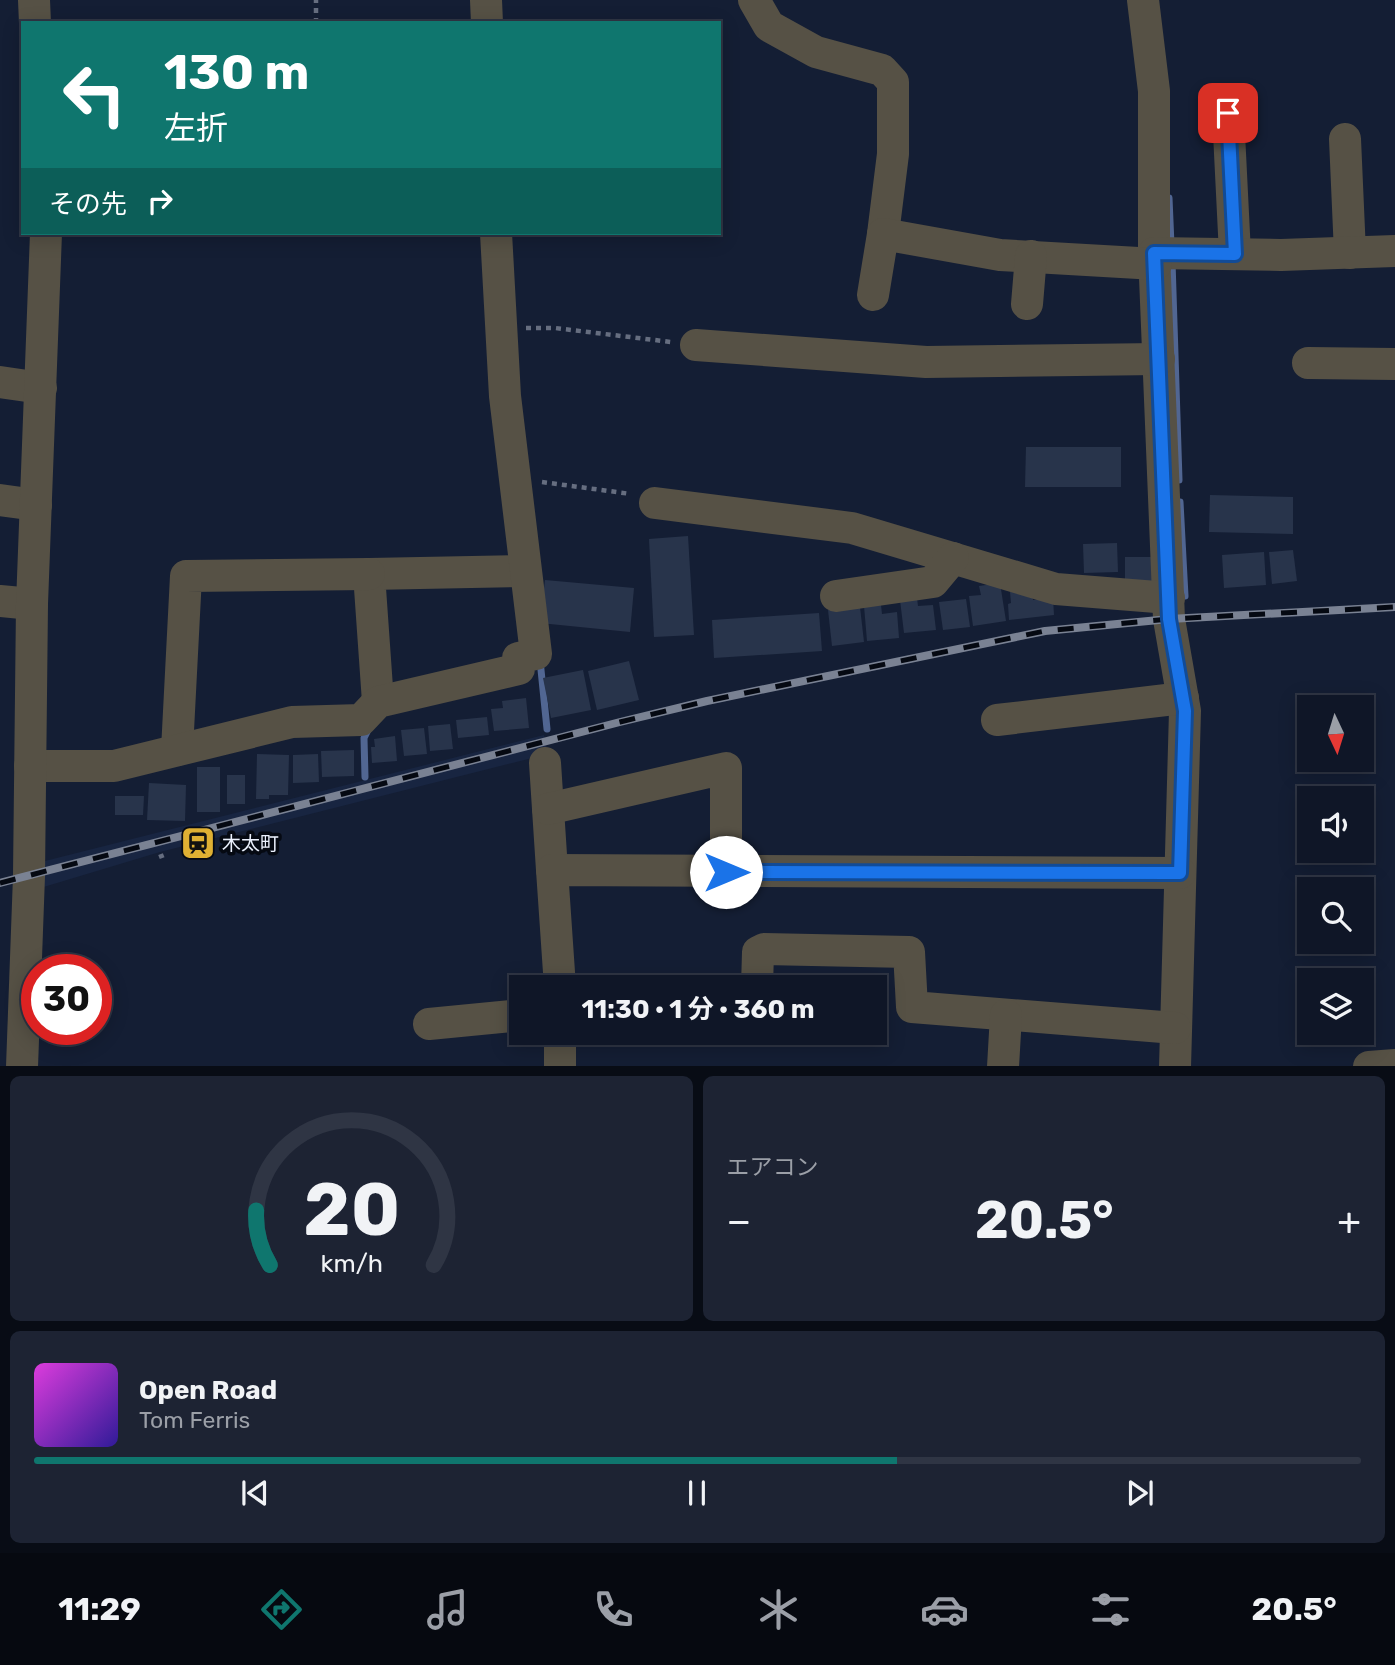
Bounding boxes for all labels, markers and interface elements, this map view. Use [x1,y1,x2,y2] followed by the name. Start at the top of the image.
[164,43,309,101] text: 130 m
[49,49,140,140] icon: left
[1198,83,1258,143] pin
[1209,94,1247,132] icon: arrive
[164,109,228,147] text: 左折
[141,182,179,220] icon: right
[49,189,127,220] text: その先
[1297,695,1374,772] north arrow
[1297,695,1374,1045] map controls
[1297,786,1374,863] button: sound
[179,824,217,862] station icon: 木太町
[222,832,279,855] place label: 木太町
[689,835,763,909] position arrow
[1297,877,1374,954] button: search
[21,954,112,1045] speed limit sign: 30
[1297,968,1374,1045] button: layers
[581,994,815,1025] text: 11:30 · 1 分 · 360 m
[727,1153,819,1181] text: エアコン
[303,1167,400,1253] text: 20
[975,1189,1114,1251] text: 20.5°
[727,1198,751,1244] text: −
[1337,1198,1361,1244] text: +
[320,1248,382,1277] text: km/h
[139,1375,277,1406] text: Open Road
[139,1406,250,1434] text: Tom Ferris
[236,1474,274,1512] icon: previous
[678,1474,716,1512] icon: pause
[1121,1474,1159,1512] icon: next
[257,1585,306,1634] icon: directions
[423,1585,472,1634] icon: music
[589,1585,638,1634] icon: phone
[754,1585,803,1634] icon: climate
[920,1585,969,1634] icon: car
[1086,1585,1135,1634] icon: filters
[58,1590,141,1628] text: 11:29
[1251,1590,1337,1628] text: 20.5°

